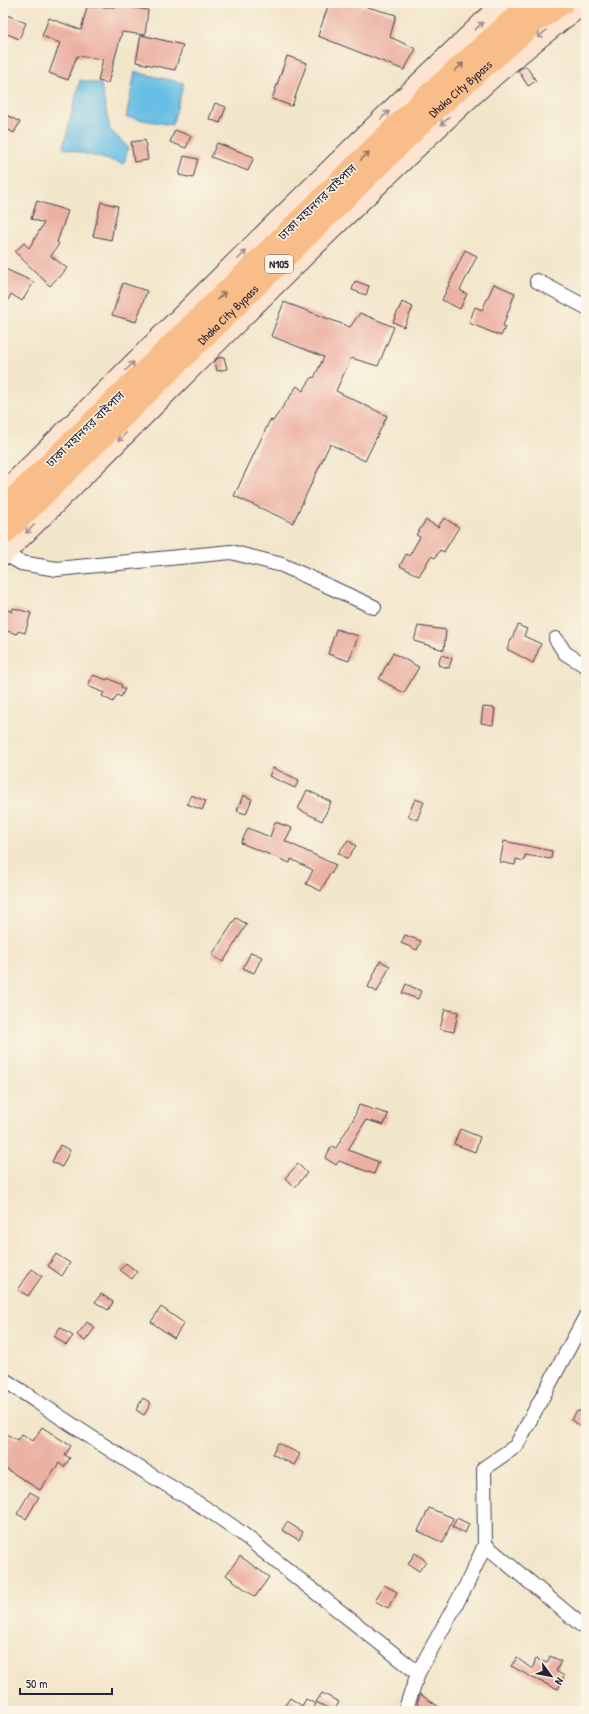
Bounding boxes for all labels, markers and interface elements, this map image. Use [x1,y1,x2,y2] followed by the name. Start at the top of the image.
[474,21,484,30] one-way arrow
[537,30,547,39] one-way arrow
[424,55,496,121] street label: Dhaka City Bypass
[454,62,464,72] one-way arrow
[380,110,390,120] one-way arrow
[440,116,450,125] one-way arrow
[360,151,370,161] one-way arrow
[273,160,360,245] street label: ঢাকা মহানগর বাইপাস
[237,250,247,260] one-way arrow
[265,255,293,273] road number: N105
[193,280,262,348] street label: Dhaka City Bypass
[216,291,226,301] one-way arrow
[125,361,135,371] one-way arrow
[41,387,128,472] street label: ঢাকা মহানগর বাইপাস
[117,432,127,442] one-way arrow
[25,524,35,534] one-way arrow
[531,1656,571,1696] north arrow
[20,1670,112,1696] scale bar
[26,1675,47,1692] text: 50 m
[552,1675,567,1688] text: N

